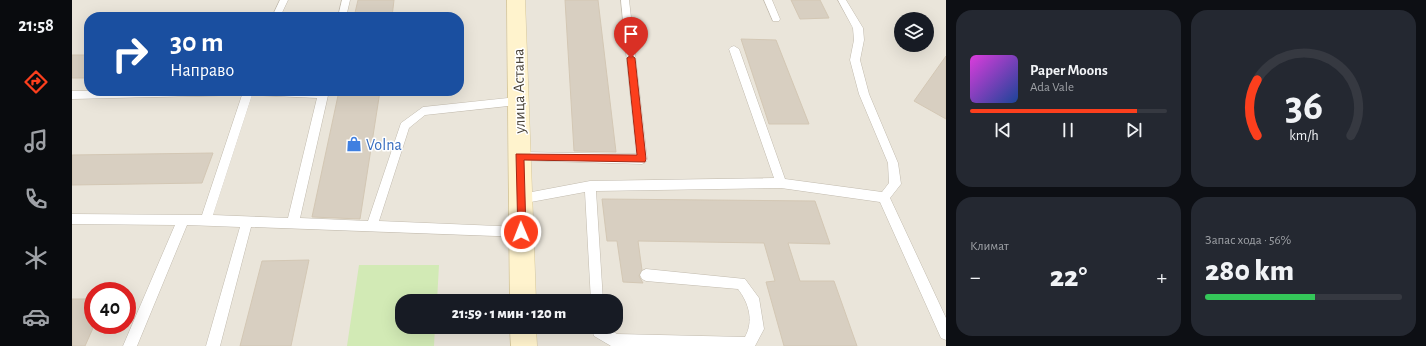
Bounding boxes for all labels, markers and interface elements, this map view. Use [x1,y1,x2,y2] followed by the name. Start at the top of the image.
[894,12,934,52] map controls
[894,12,934,52] button: layers
[18,17,54,35] text: 21:58
[614,17,648,58] pin
[620,23,642,45] icon: arrive
[104,28,156,80] icon: right
[170,29,223,57] text: 30 m
[510,48,529,135] street label: улица Астана
[170,62,234,80] text: Направо
[1030,63,1108,78] text: Paper Moons
[22,68,50,96] icon: directions
[1030,81,1074,94] text: Ada Vale
[1284,86,1323,127] text: 36
[992,119,1014,141] icon: previous
[1057,119,1079,141] icon: pause
[1123,119,1145,141] icon: next
[22,127,50,155] icon: music
[1289,129,1318,143] text: km/h
[345,135,363,153] shop icon: Volna
[366,137,402,153] place label: Volna
[22,185,50,213] icon: phone
[500,211,542,253] position arrow
[1205,234,1291,247] text: Запас хода · 56%
[970,240,1009,253] text: Климат
[22,244,50,272] icon: climate
[1205,256,1294,286] text: 280 km
[1050,262,1087,292] text: 22°
[970,266,981,288] text: −
[1156,266,1167,288] text: +
[84,282,136,334] speed limit sign: 40
[22,303,50,331] icon: car
[452,306,566,321] text: 21:59 · 1 мин · 120 m

